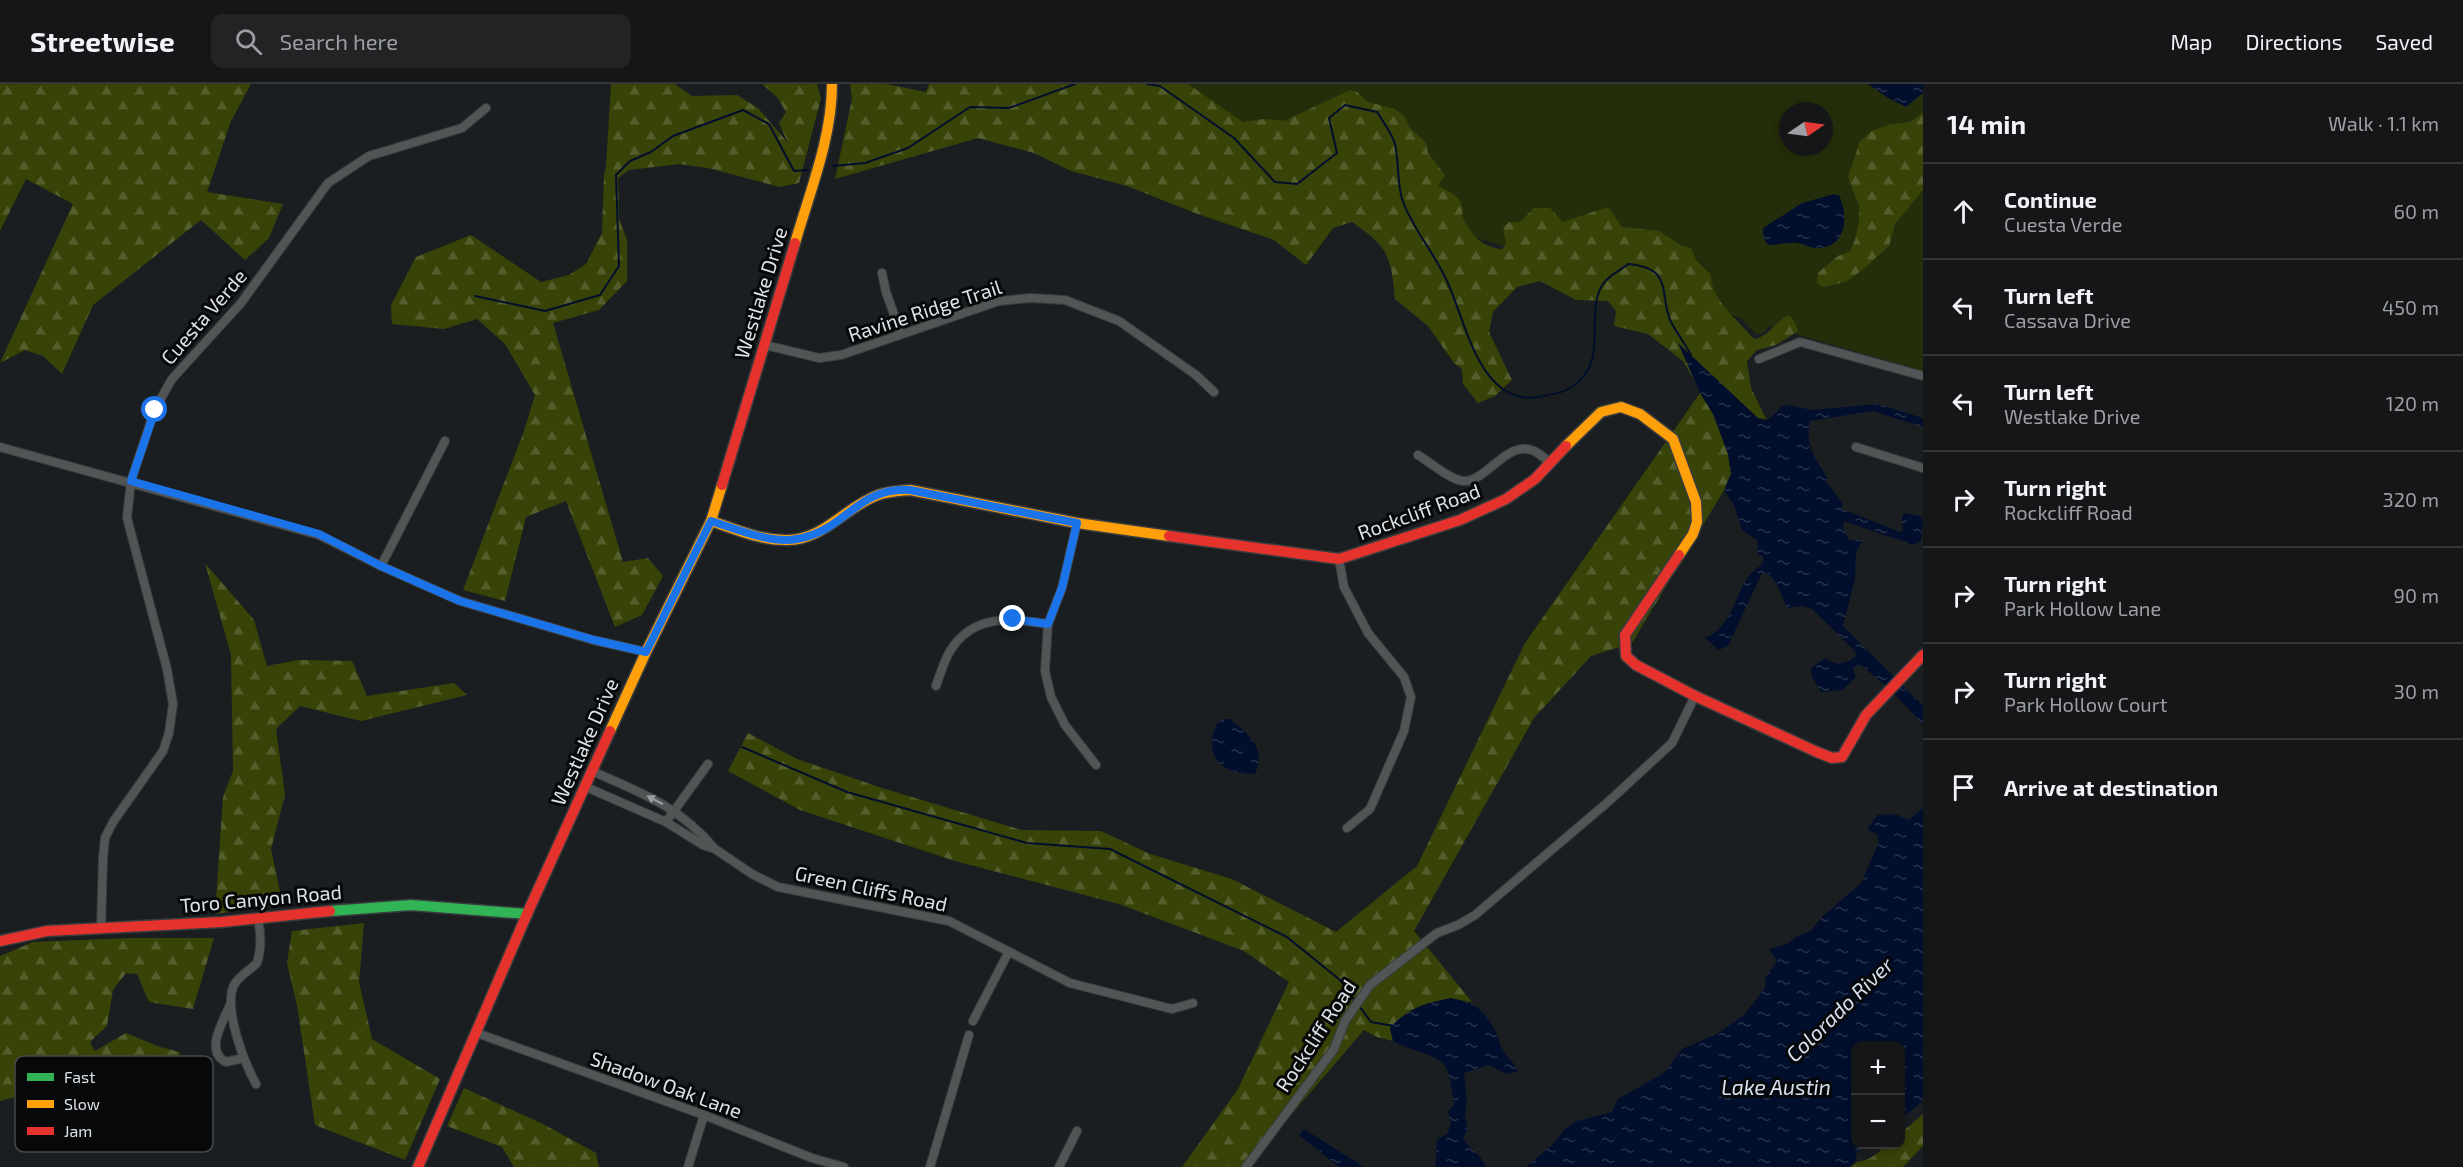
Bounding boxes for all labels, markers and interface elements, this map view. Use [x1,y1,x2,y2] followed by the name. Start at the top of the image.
[211,14,631,68] search box
[30,24,175,58] text: Streetwise
[232,25,265,58] icon: search
[280,28,398,54] text: Search here
[2170,29,2213,54] text: Map
[2246,29,2342,54] text: Directions
[2375,29,2433,54] text: Saved
[1779,102,1833,156] north arrow
[1947,108,2026,139] text: 14 min
[2328,111,2439,135] text: Walk · 1.1 km
[2004,186,2097,212] text: Continue
[1947,195,1980,228] icon: ahead
[2394,199,2439,223] text: 60 m
[2004,212,2122,236] text: Cuesta Verde
[729,224,791,362] street label: Westlake Drive
[155,264,251,369] street label: Cuesta Verde
[845,274,1005,346] street label: Ravine Ridge Trail
[2004,282,2093,308] text: Turn left
[1947,291,1980,324] icon: left
[2382,295,2439,319] text: 450 m
[2004,308,2131,332] text: Cassava Drive
[2004,378,2093,404] text: Turn left
[1947,387,1980,420] icon: left
[2386,391,2439,415] text: 120 m
[141,396,167,422] route start
[2004,404,2141,428] text: Westlake Drive
[2004,474,2106,500] text: Turn right
[1354,478,1483,544] street label: Rockcliff Road
[1947,483,1980,516] icon: right
[2383,487,2439,511] text: 320 m
[2004,500,2133,524] text: Rockcliff Road
[2004,570,2106,596] text: Turn right
[1947,579,1980,612] icon: right
[2394,583,2439,607] text: 90 m
[2004,596,2161,620] text: Park Hollow Lane
[999,605,1025,631] route end
[2004,666,2106,692] text: Turn right
[545,674,623,809] street label: Westlake Drive
[1947,675,1980,708] icon: right
[2394,679,2439,703] text: 30 m
[2004,692,2167,716] text: Park Hollow Court
[1947,771,1980,804] icon: arrive
[2004,774,2218,800] text: Arrive at destination
[646,795,663,805] one-way arrow
[793,860,950,916] street label: Green Cliffs Road
[179,879,343,917] street label: Toro Canyon Road
[1780,951,1898,1066] water label: Colorado River
[1270,975,1360,1096] street label: Rockcliff Road
[1851,1041,1905,1149] map controls
[1851,1041,1905,1095] button: +
[587,1046,745,1123] street label: Shadow Oak Lane
[15,1056,213,1152] legend
[64,1067,95,1086] text: Fast
[1721,1074,1831,1099] water label: Lake Austin
[64,1094,100,1113] text: Slow
[1851,1095,1905,1149] button: −
[64,1121,92,1140] text: Jam

